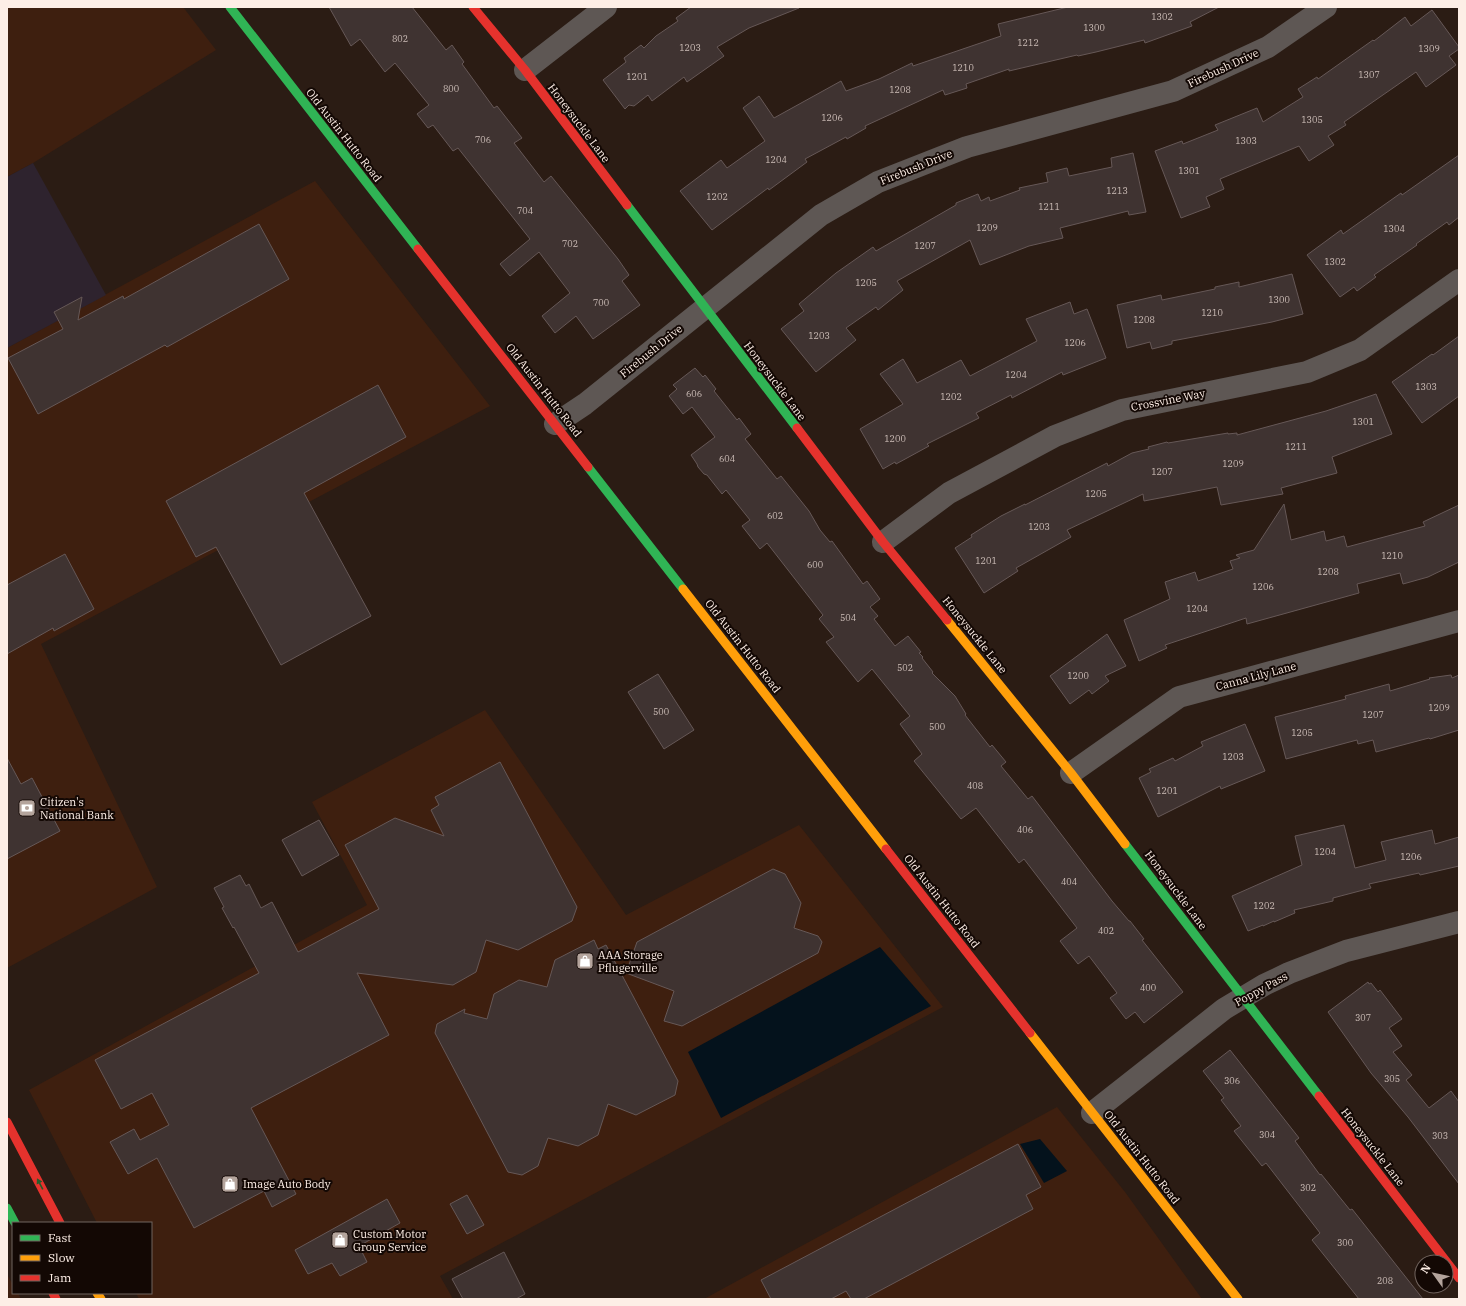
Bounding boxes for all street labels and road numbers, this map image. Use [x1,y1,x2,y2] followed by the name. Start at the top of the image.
[1185,45,1261,91] street label: Firebush Drive
[545,81,613,165] street label: Honeysuckle Lane
[303,85,385,185] street label: Old Austin Hutto Road
[878,146,954,188] street label: Firebush Drive
[617,321,685,381] street label: Firebush Drive
[741,339,809,423] street label: Honeysuckle Lane
[503,340,585,440] street label: Old Austin Hutto Road
[1130,386,1206,414] street label: Crossvine Way
[940,594,1010,676] street label: Honeysuckle Lane
[702,596,784,696] street label: Old Austin Hutto Road
[1214,658,1298,693] street label: Canna Lily Lane
[1142,848,1210,932] street label: Honeysuckle Lane
[901,851,983,951] street label: Old Austin Hutto Road
[1232,969,1290,1009] street label: Poppy Pass
[1338,1105,1408,1189] street label: Honeysuckle Lane
[1101,1107,1183,1207] street label: Old Austin Hutto Road

